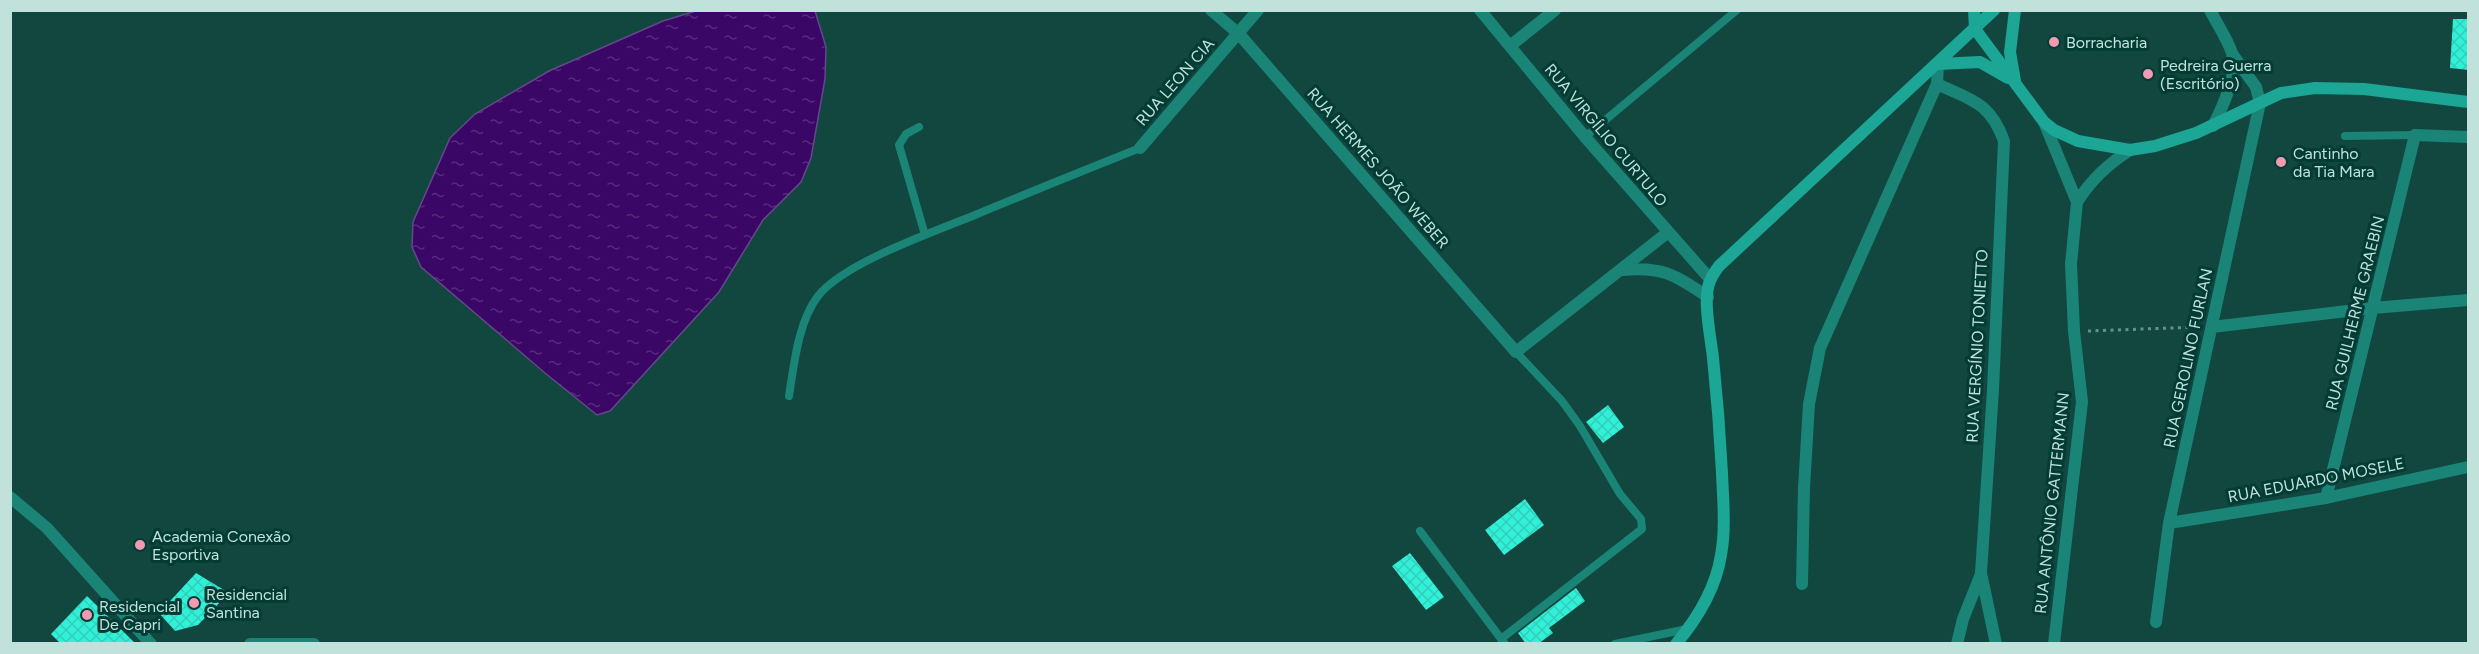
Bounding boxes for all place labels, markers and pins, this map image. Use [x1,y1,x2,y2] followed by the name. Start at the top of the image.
[2066,33,2147,52] place label: Borracharia
[2047,35,2061,49] marker: Borracharia
[2160,56,2271,93] place label: Pedreira Guerra (Escritório)
[2141,67,2155,81] marker: Pedreira Guerra (Escritório)
[2293,144,2374,181] place label: Cantinho da Tia Mara
[2274,155,2288,169] marker: Cantinho da Tia Mara
[152,527,290,564] place label: Academia Conexão Esportiva
[133,538,147,552] marker: Academia Conexão Esportiva
[206,585,287,622] place label: Residencial Santina
[187,596,201,610] marker: Residencial Santina
[99,597,180,634] place label: Residencial De Capri
[80,608,94,622] marker: Residencial De Capri

